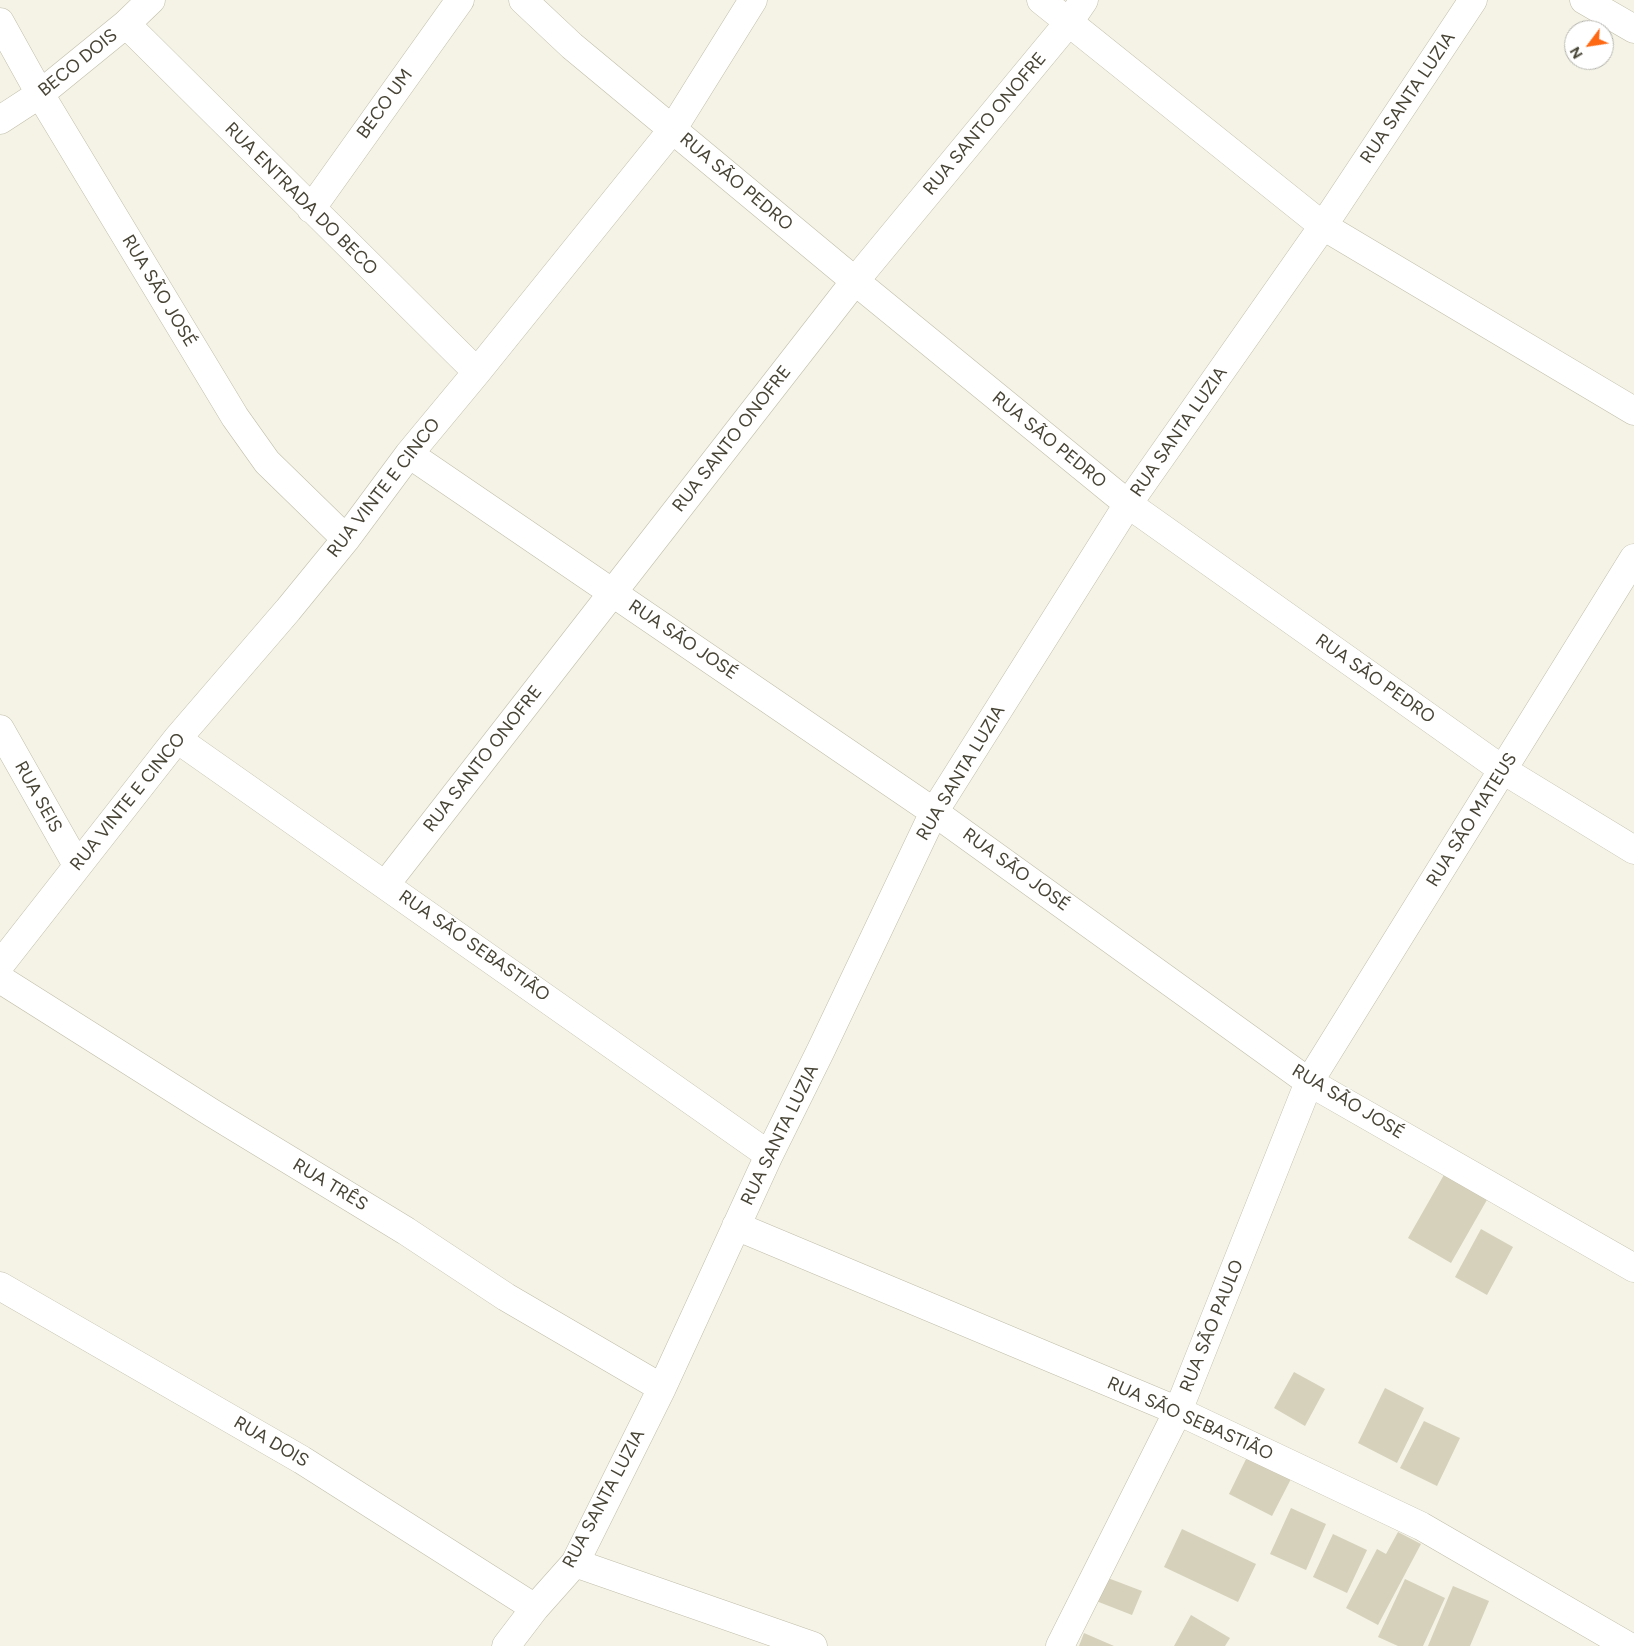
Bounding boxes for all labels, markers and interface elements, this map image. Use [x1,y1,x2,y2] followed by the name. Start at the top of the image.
[1564,20,1614,70] north arrow
[34,25,122,101] street label: BECO DOIS
[1356,28,1460,168] street label: RUA SANTA LUZIA
[1567,43,1587,61] text: N
[919,48,1051,200] street label: RUA SANTO ONOFRE
[352,65,418,143] street label: BECO UM
[220,118,382,280] street label: RUA ENTRADA DO BECO
[675,128,797,236] street label: RUA SÃO PEDRO
[117,231,201,351] street label: RUA SÃO JOSÉ
[668,362,796,516] street label: RUA SANTO ONOFRE
[1126,363,1232,501] street label: RUA SANTA LUZIA
[987,387,1111,493] street label: RUA SÃO PEDRO
[323,414,445,562] street label: RUA VINTE E CINCO
[624,595,742,685] street label: RUA SÃO JOSÉ
[1311,630,1439,728] street label: RUA SÃO PEDRO
[419,682,547,836] street label: RUA SANTO ONOFRE
[912,702,1010,844] street label: RUA SANTA LUZIA
[66,729,190,875] street label: RUA VINTE E CINCO
[1422,749,1522,891] street label: RUA SÃO MATEUS
[10,758,66,836] street label: RUA SEIS
[958,824,1074,916] street label: RUA SÃO JOSÉ
[394,886,554,1006] street label: RUA SÃO SEBASTIÃO
[1288,1060,1408,1144] street label: RUA SÃO JOSÉ
[737,1061,823,1209] street label: RUA SANTA LUZIA
[289,1154,371,1216] street label: RUA TRÊS
[1176,1257,1248,1395] street label: RUA SÃO PAULO
[1104,1373,1276,1465] street label: RUA SÃO SEBASTIÃO
[230,1412,312,1472] street label: RUA DOIS
[558,1426,650,1572] street label: RUA SANTA LUZIA

